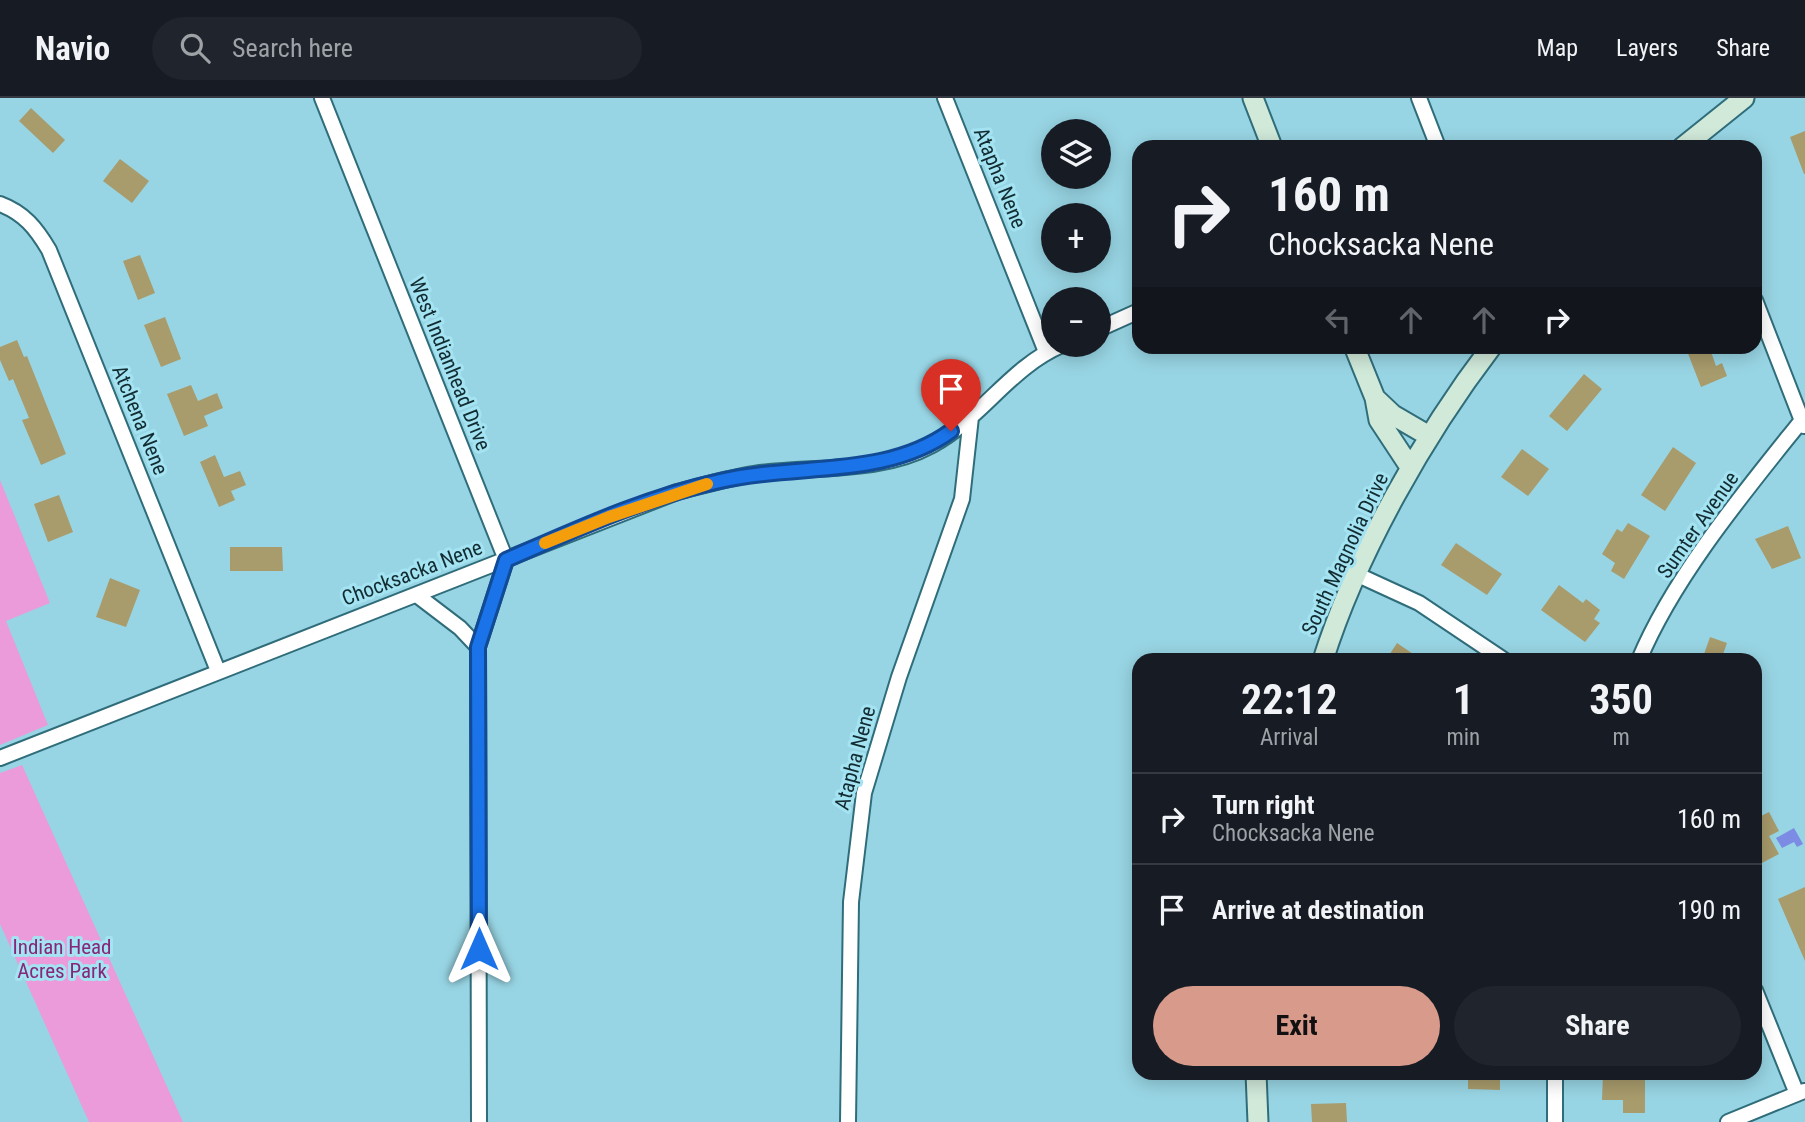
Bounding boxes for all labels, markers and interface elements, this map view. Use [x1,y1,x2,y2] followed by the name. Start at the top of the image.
[152,17,642,80] search box
[35,29,110,68] text: Navio
[176,29,214,67] icon: search
[232,33,353,63] text: Search here
[1537,34,1578,62] text: Map
[1616,34,1678,62] text: Layers
[1716,34,1770,62] text: Share
[1041,119,1111,357] map controls
[1041,119,1111,189] button: layers
[969,124,1031,232] street label: Atapha Nene
[1268,166,1390,223] text: 160 m
[1153,168,1244,259] icon: right
[1041,203,1111,273] button: +
[1268,225,1494,263] text: Chocksacka Nene
[404,274,496,454] street label: West Indianhead Drive
[1041,287,1111,357] button: −
[1319,301,1357,339] icon: left
[1392,301,1430,339] icon: ahead
[1465,301,1503,339] icon: ahead
[1538,301,1576,339] icon: right
[921,359,981,431] pin
[107,362,173,478] street label: Atchena Nene
[932,370,970,408] icon: arrive
[1652,467,1744,583] street label: Sumter Avenue
[1297,469,1393,639] street label: South Magnolia Drive
[338,535,486,611] street label: Chocksacka Nene
[1241,675,1337,724] text: 22:12
[1453,675,1474,724] text: 1
[1589,675,1653,724] text: 350
[830,703,880,813] street label: Atapha Nene
[1260,724,1318,751] text: Arrival
[1446,724,1480,751] text: min
[1612,724,1630,751] text: m
[1212,790,1314,820] text: Turn right
[1153,800,1191,838] icon: right
[1677,804,1741,834] text: 160 m
[1212,820,1374,847] text: Chocksacka Nene
[1153,891,1191,929] icon: arrive
[1212,895,1424,925] text: Arrive at destination
[1677,895,1741,925] text: 190 m
[442,912,516,986] position arrow
[12,935,112,983] park label: Indian Head Acres Park
[1153,986,1440,1066] button: Exit
[1454,986,1741,1066] button: Share

